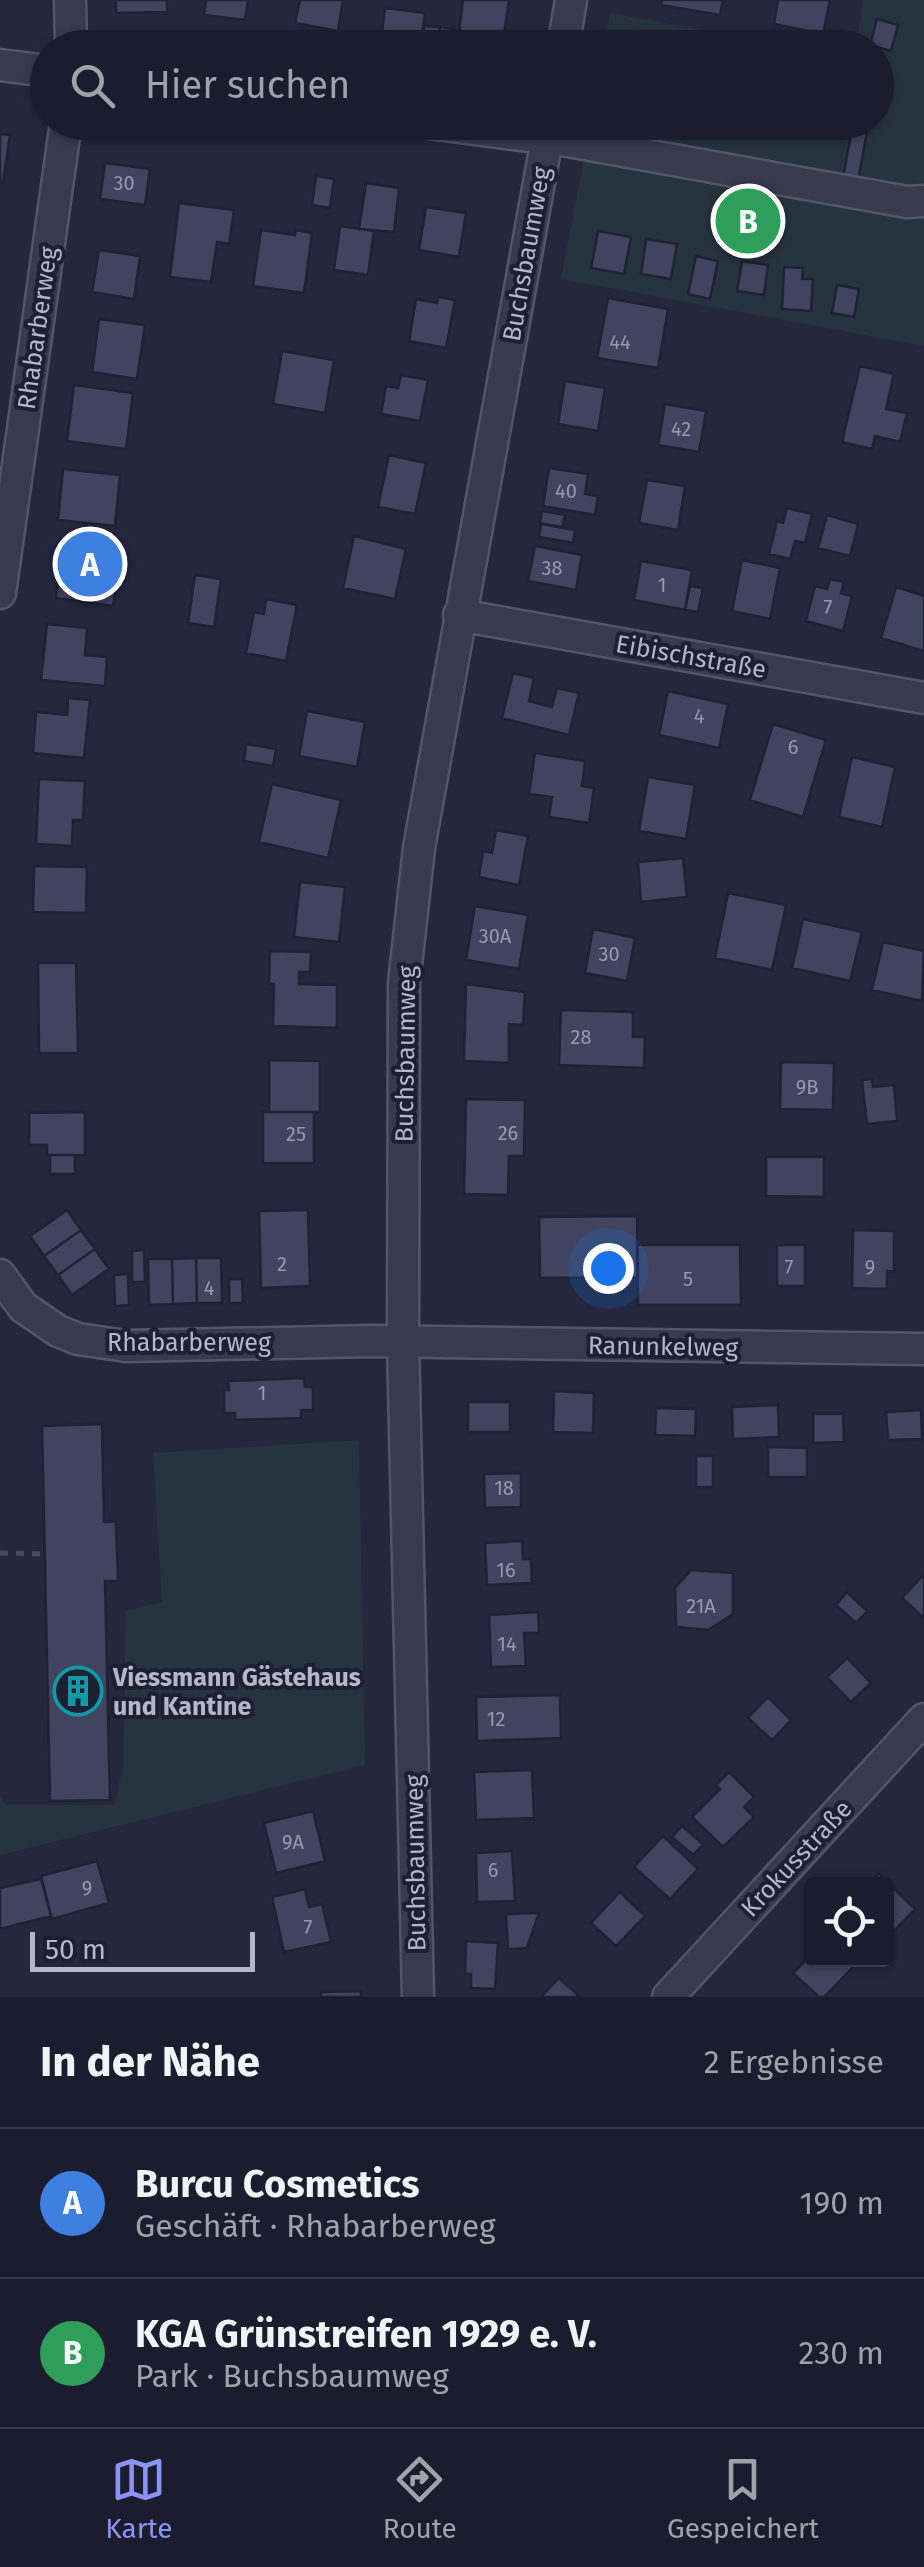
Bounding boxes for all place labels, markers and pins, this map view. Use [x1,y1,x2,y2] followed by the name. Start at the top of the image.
[716,184,780,258] pin: B
[58,526,122,602] pin: A
[112,1663,361,1722] place label: Viessmann Gästehaus und Kantine
[52,1665,104,1717] building icon: Viessmann Gästehaus und Kantine

